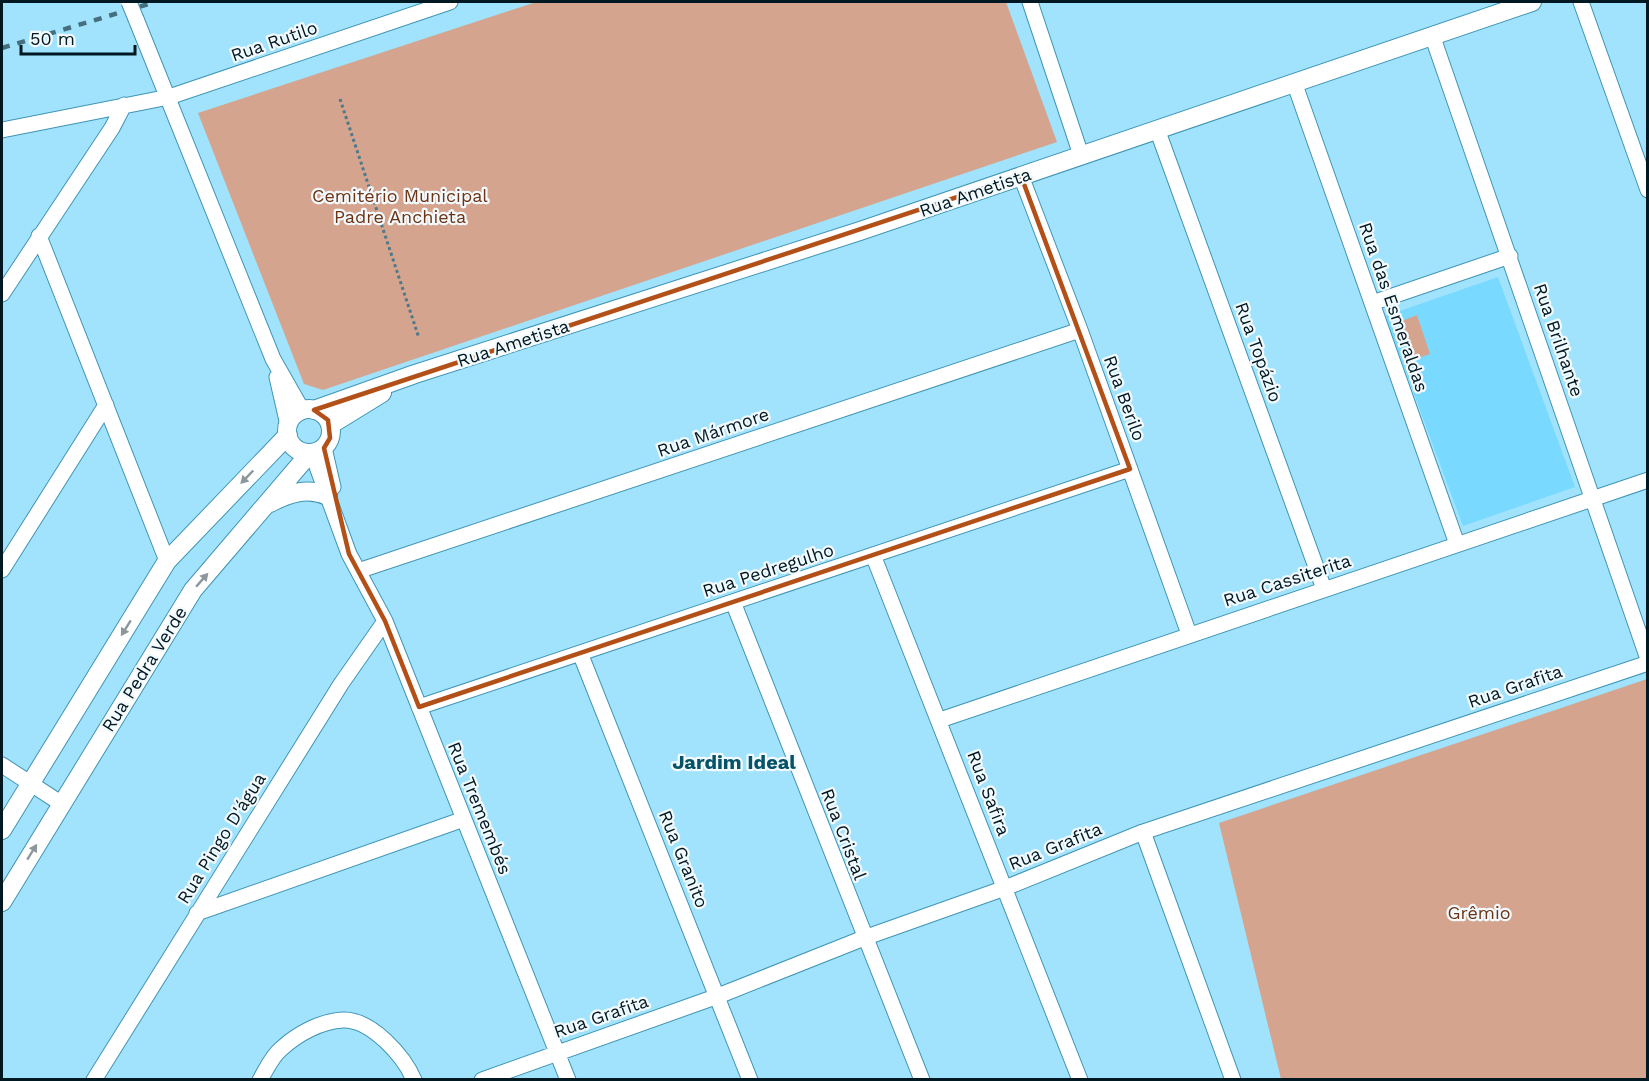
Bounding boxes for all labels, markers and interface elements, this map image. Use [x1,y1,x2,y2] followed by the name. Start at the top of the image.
[228,16,320,66] street label: Rua Rutilo
[21,18,135,56] scale bar
[30,28,75,49] text: 50 m
[916,163,1034,221] street label: Rua Ametista
[312,185,488,227] park label: Cemitério Municipal Padre Anchieta
[1355,219,1433,395] street label: Rua das Esmeraldas
[1530,281,1588,399] street label: Rua Brilhante
[1231,299,1287,405] street label: Rua Topázio
[454,315,572,371] street label: Rua Ametista
[1100,352,1150,444] street label: Rua Berilo
[654,403,772,461] street label: Rua Mármore
[240,469,254,484] one-way arrow
[700,539,836,601] street label: Rua Pedregulho
[1221,549,1353,611] street label: Rua Cassiterita
[195,573,208,588] one-way arrow
[97,603,191,735] street label: Rua Pedra Verde
[120,620,131,636] one-way arrow
[1465,660,1565,712] street label: Rua Grafita
[444,739,516,877] street label: Rua Tremembés
[963,748,1015,838] street label: Rua Safira
[672,750,796,774] district label: Jardim Ideal
[172,769,270,907] street label: Rua Pingo D'água
[817,785,871,883] street label: Rua Cristal
[655,807,713,911] street label: Rua Granito
[1005,818,1105,874] street label: Rua Grafita
[27,844,38,860] one-way arrow
[1447,902,1511,923] park label: Grêmio
[551,990,651,1042] street label: Rua Grafita

